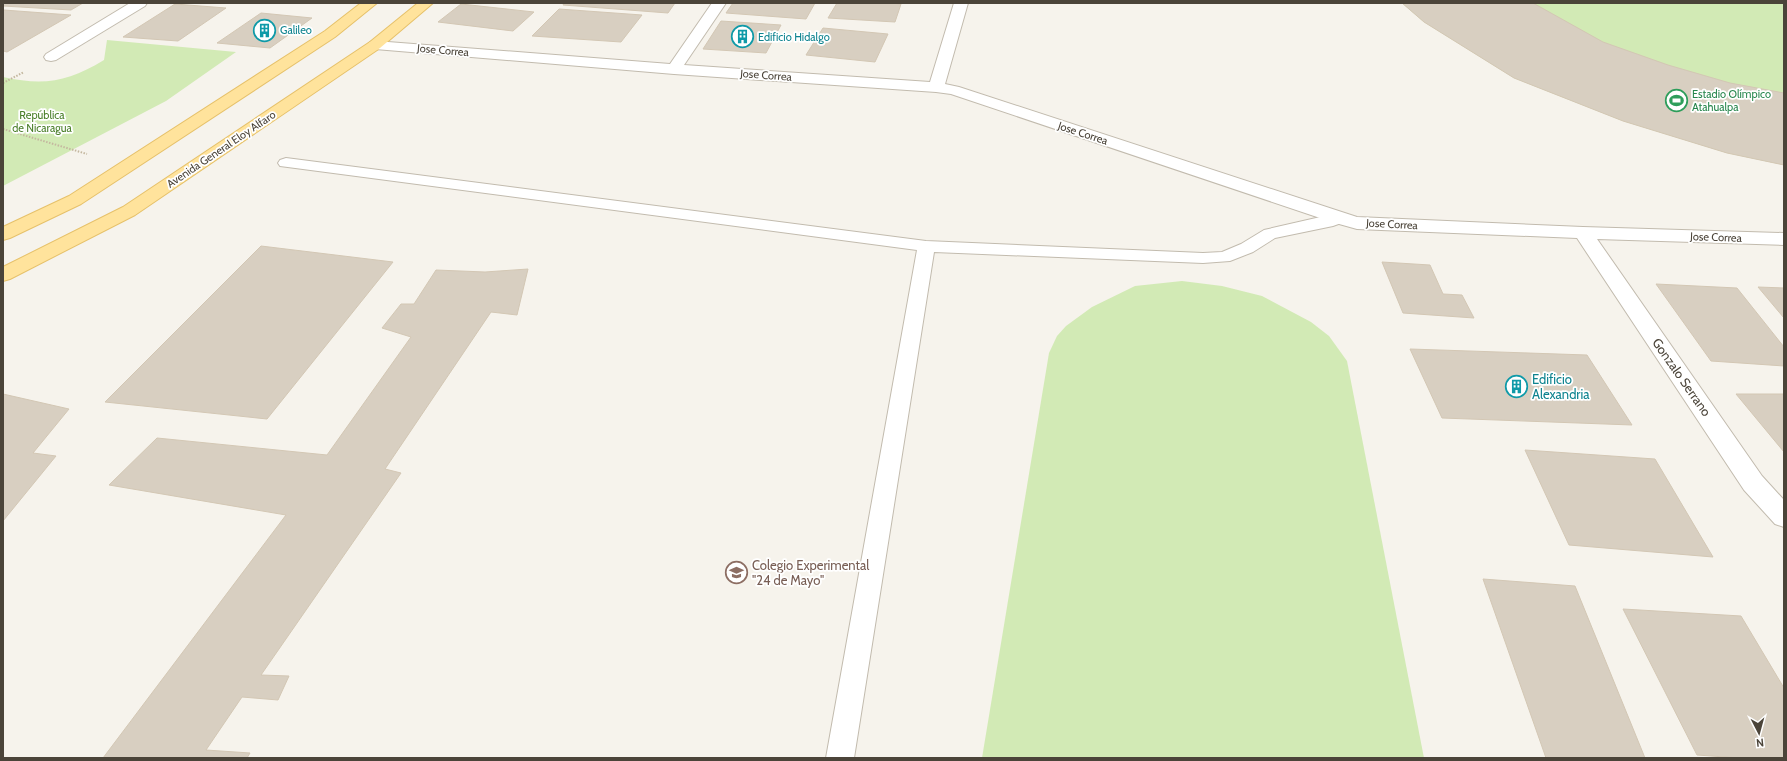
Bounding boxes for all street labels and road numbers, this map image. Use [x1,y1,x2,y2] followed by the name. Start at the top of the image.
[416,41,470,59] street label: Jose Correa
[739,66,793,84] street label: Jose Correa
[164,107,278,191] street label: Avenida General Eloy Alfaro
[1055,118,1110,148] street label: Jose Correa
[1365,216,1419,232] street label: Jose Correa
[1689,229,1743,245] street label: Jose Correa
[1649,335,1715,419] street label: Gonzalo Serrano

